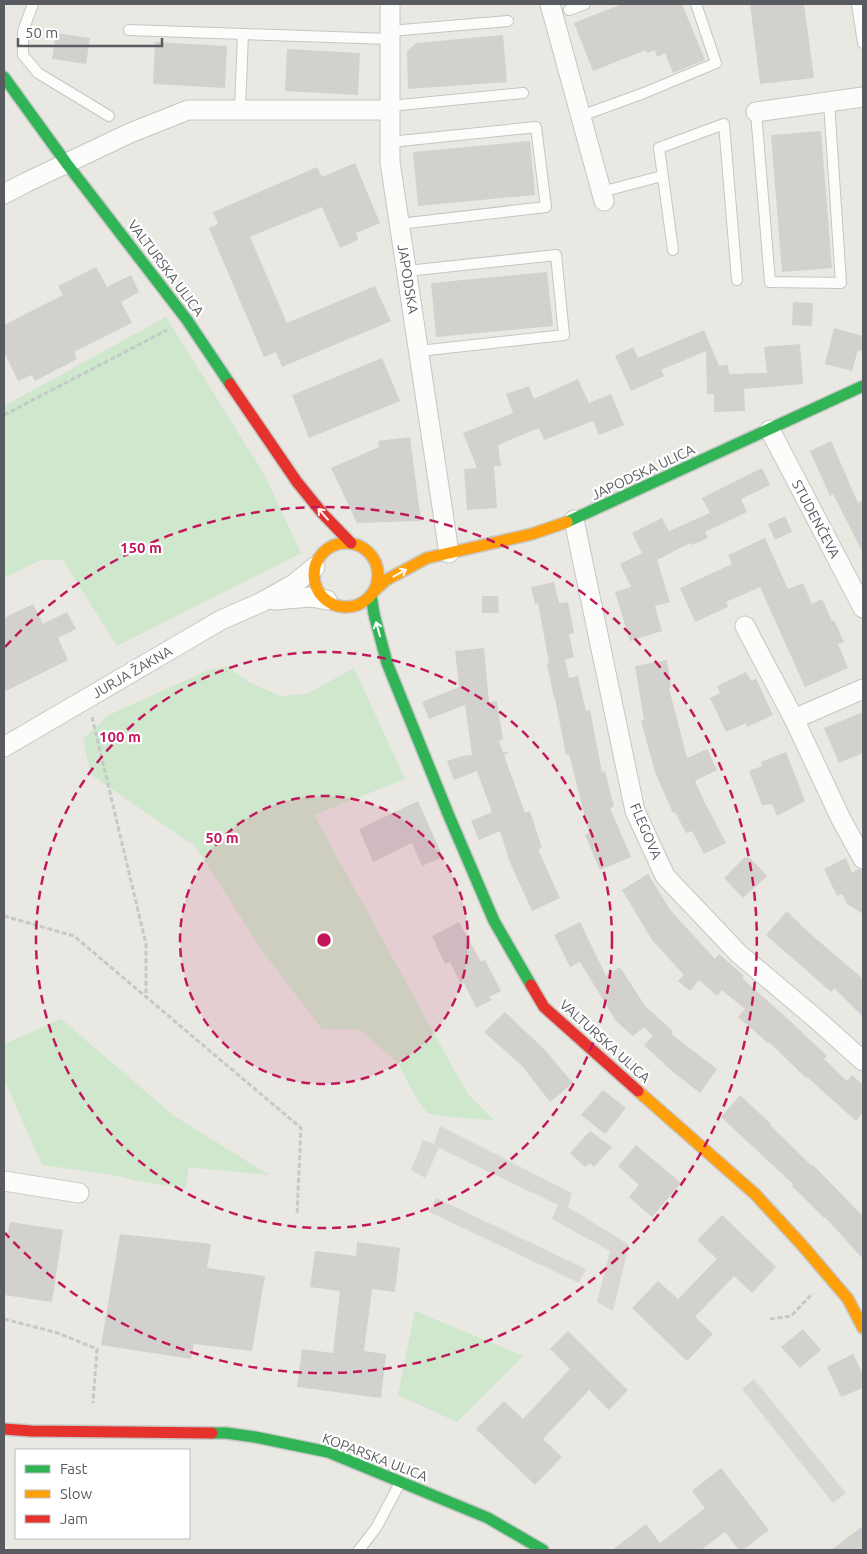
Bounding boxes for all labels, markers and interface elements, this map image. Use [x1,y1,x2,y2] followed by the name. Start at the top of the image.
[18,15,161,47] scale bar
[25,24,58,41] text: 50 m
[125,217,207,319] street label: VALTURSKA ULICA
[395,243,421,315] street label: JAPODSKA
[589,441,697,503] street label: JAPODSKA ULICA
[789,477,844,561] street label: STUDENČEVA
[317,507,329,520] one-way arrow
[120,539,162,556] text: 150 m
[392,568,407,578] one-way arrow
[373,622,382,638] one-way arrow
[89,642,175,701] street label: JURJA ŽAKNA
[99,728,141,745] text: 100 m
[627,801,665,861] street label: FLEGOVA
[205,829,239,846] text: 50 m
[315,931,333,949] centre of rings
[557,996,653,1086] street label: VALTURSKA ULICA
[320,1430,430,1484] street label: KOPARSKA ULICA
[15,1449,190,1539] legend
[60,1460,88,1477] text: Fast
[60,1485,93,1502] text: Slow
[60,1510,88,1527] text: Jam

